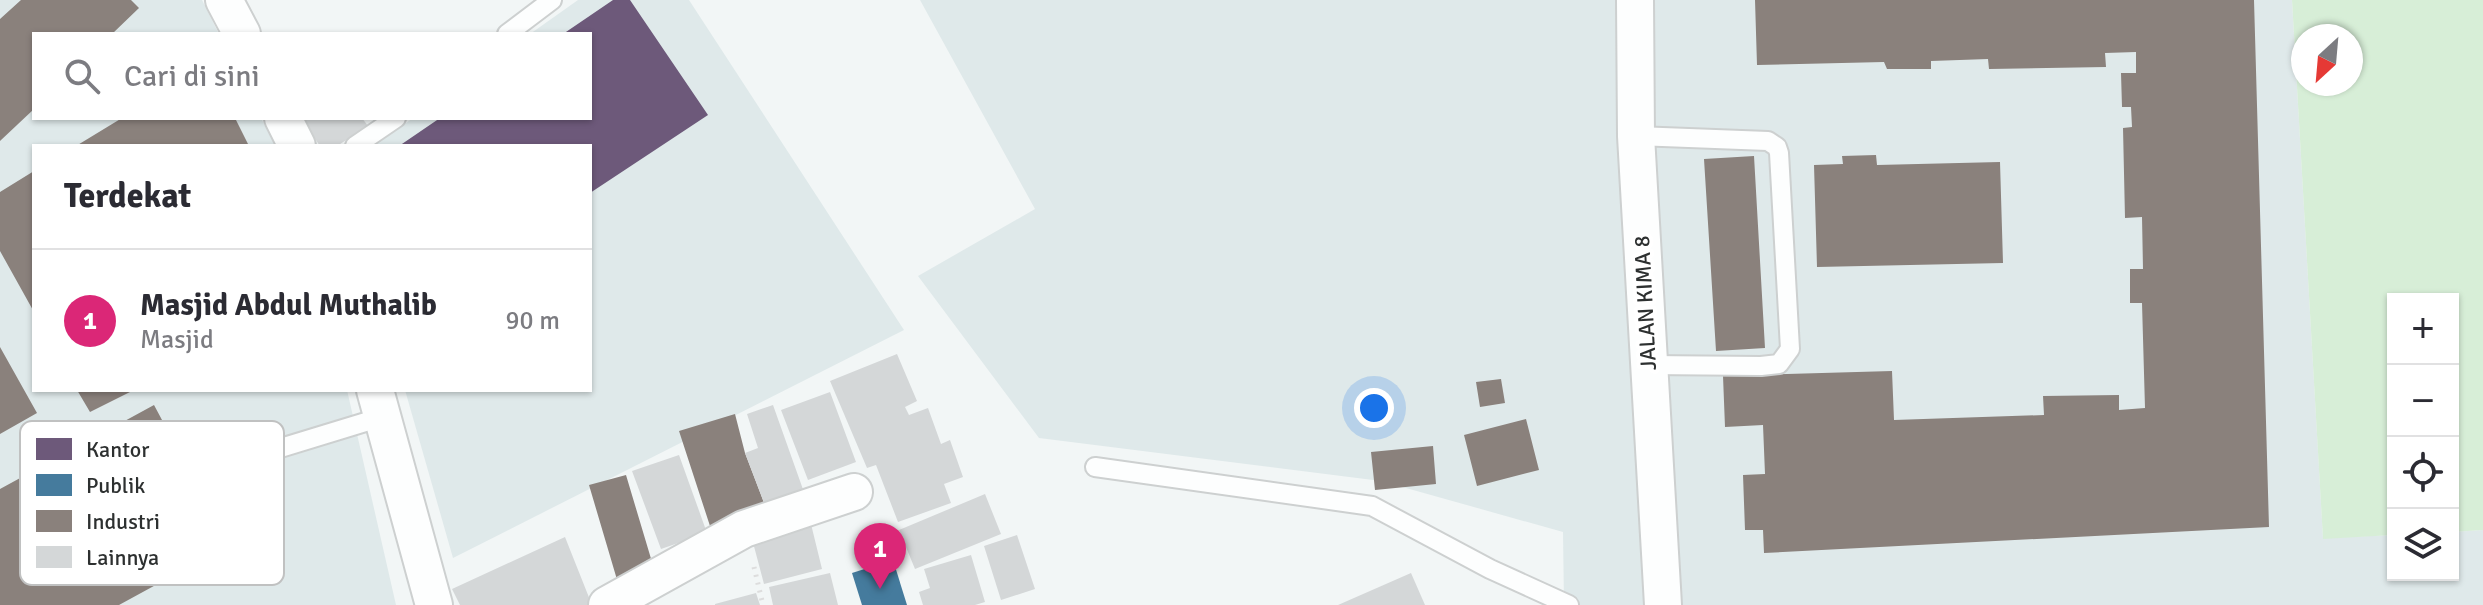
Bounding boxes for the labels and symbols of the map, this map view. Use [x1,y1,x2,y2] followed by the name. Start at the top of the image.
[2291,24,2363,96] north arrow
[1628,235,1662,371] street label: JALAN KIMA 8
[1354,388,1394,428] your location
[20,421,284,585] legend
[86,436,149,463] text: Kantor
[86,472,145,499] text: Publik
[86,508,160,535] text: Industri
[854,523,906,589] pin: 1
[86,544,159,571] text: Lainnya

